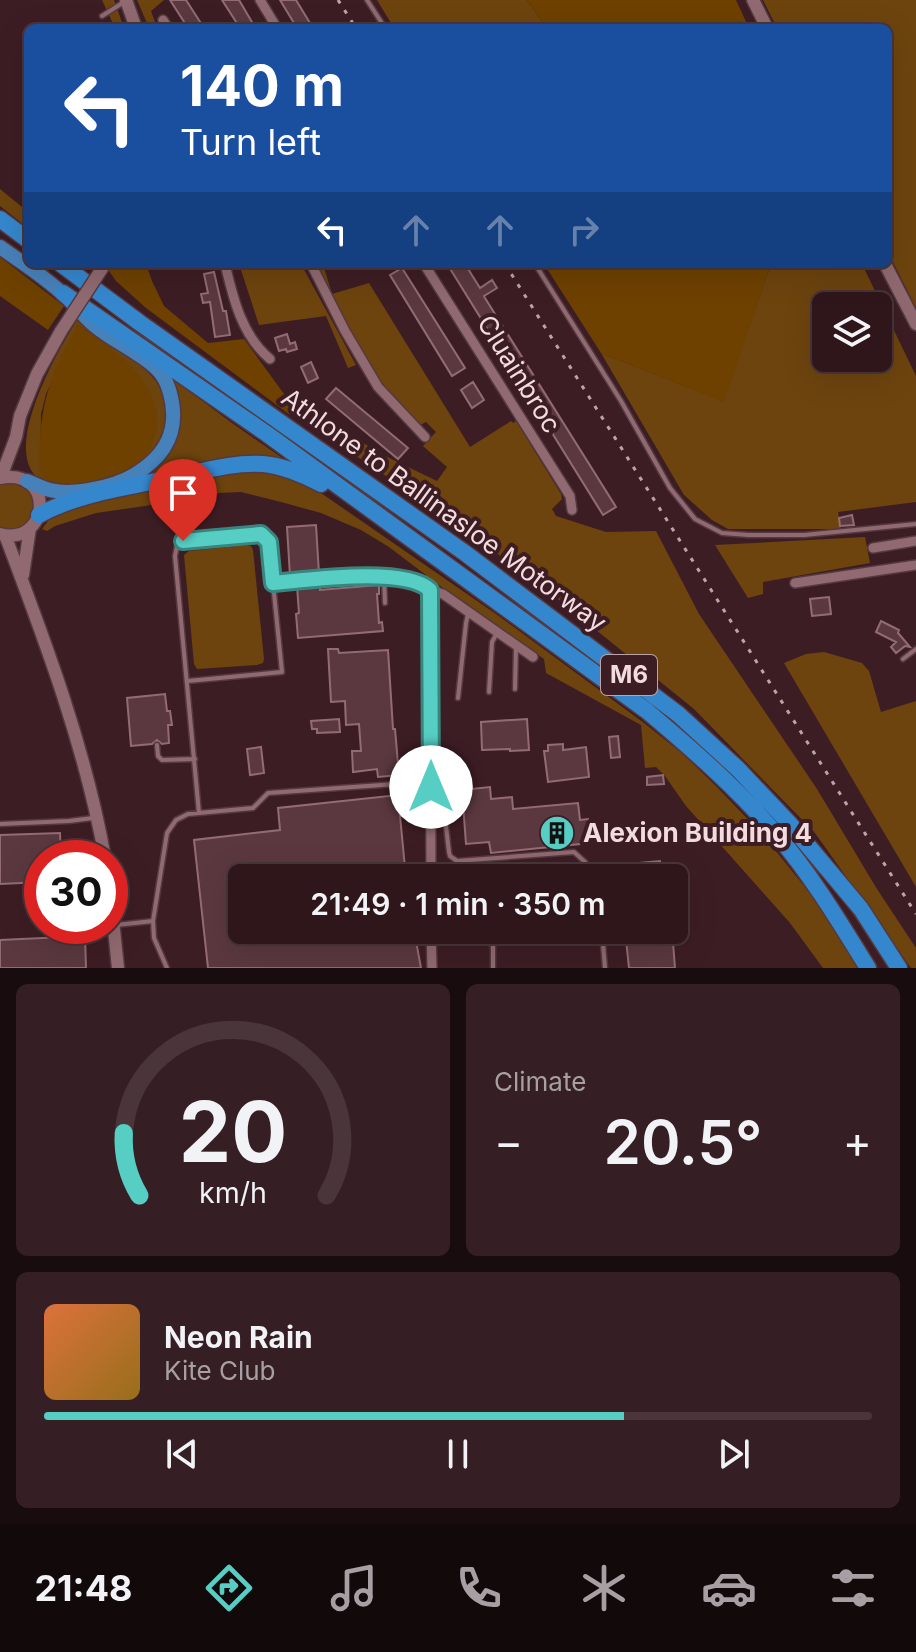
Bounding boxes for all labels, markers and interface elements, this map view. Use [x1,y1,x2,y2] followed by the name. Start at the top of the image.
[180,52,344,120] text: 140 m
[48,56,152,160] icon: left
[180,120,321,164] text: Turn left
[310,208,354,252] icon: left
[394,208,438,252] icon: ahead
[478,208,522,252] icon: ahead
[562,208,606,252] icon: right
[812,292,892,372] map controls
[812,292,892,372] button: layers
[471,309,568,438] street label: Cluainbroc
[276,381,613,638] street label: Athlone to Ballinasloe Motorway
[149,459,217,541] pin
[161,471,205,515] icon: arrive
[601,655,657,695] road number: M6
[389,745,473,829] position arrow
[538,814,576,852] building icon: Alexion Building 4
[583,817,812,848] place label: Alexion Building 4
[24,840,128,944] speed limit sign: 30
[310,886,606,922] text: 21:49 · 1 min · 350 m
[494,1066,586,1097] text: Climate
[179,1081,287,1182] text: 20
[604,1106,762,1178] text: 20.5°
[494,1115,523,1169] text: −
[843,1115,872,1169] text: +
[199,1175,267,1210] text: km/h
[164,1319,313,1355] text: Neon Rain
[164,1355,275,1386] text: Kite Club
[160,1432,204,1476] icon: previous
[436,1432,480,1476] icon: pause
[712,1432,756,1476] icon: next
[201,1560,257,1616] icon: directions
[326,1560,382,1616] icon: music
[451,1560,507,1616] icon: phone
[576,1560,632,1616] icon: climate
[701,1560,757,1616] icon: car
[825,1560,881,1616] icon: filters
[34,1566,132,1610] text: 21:48

